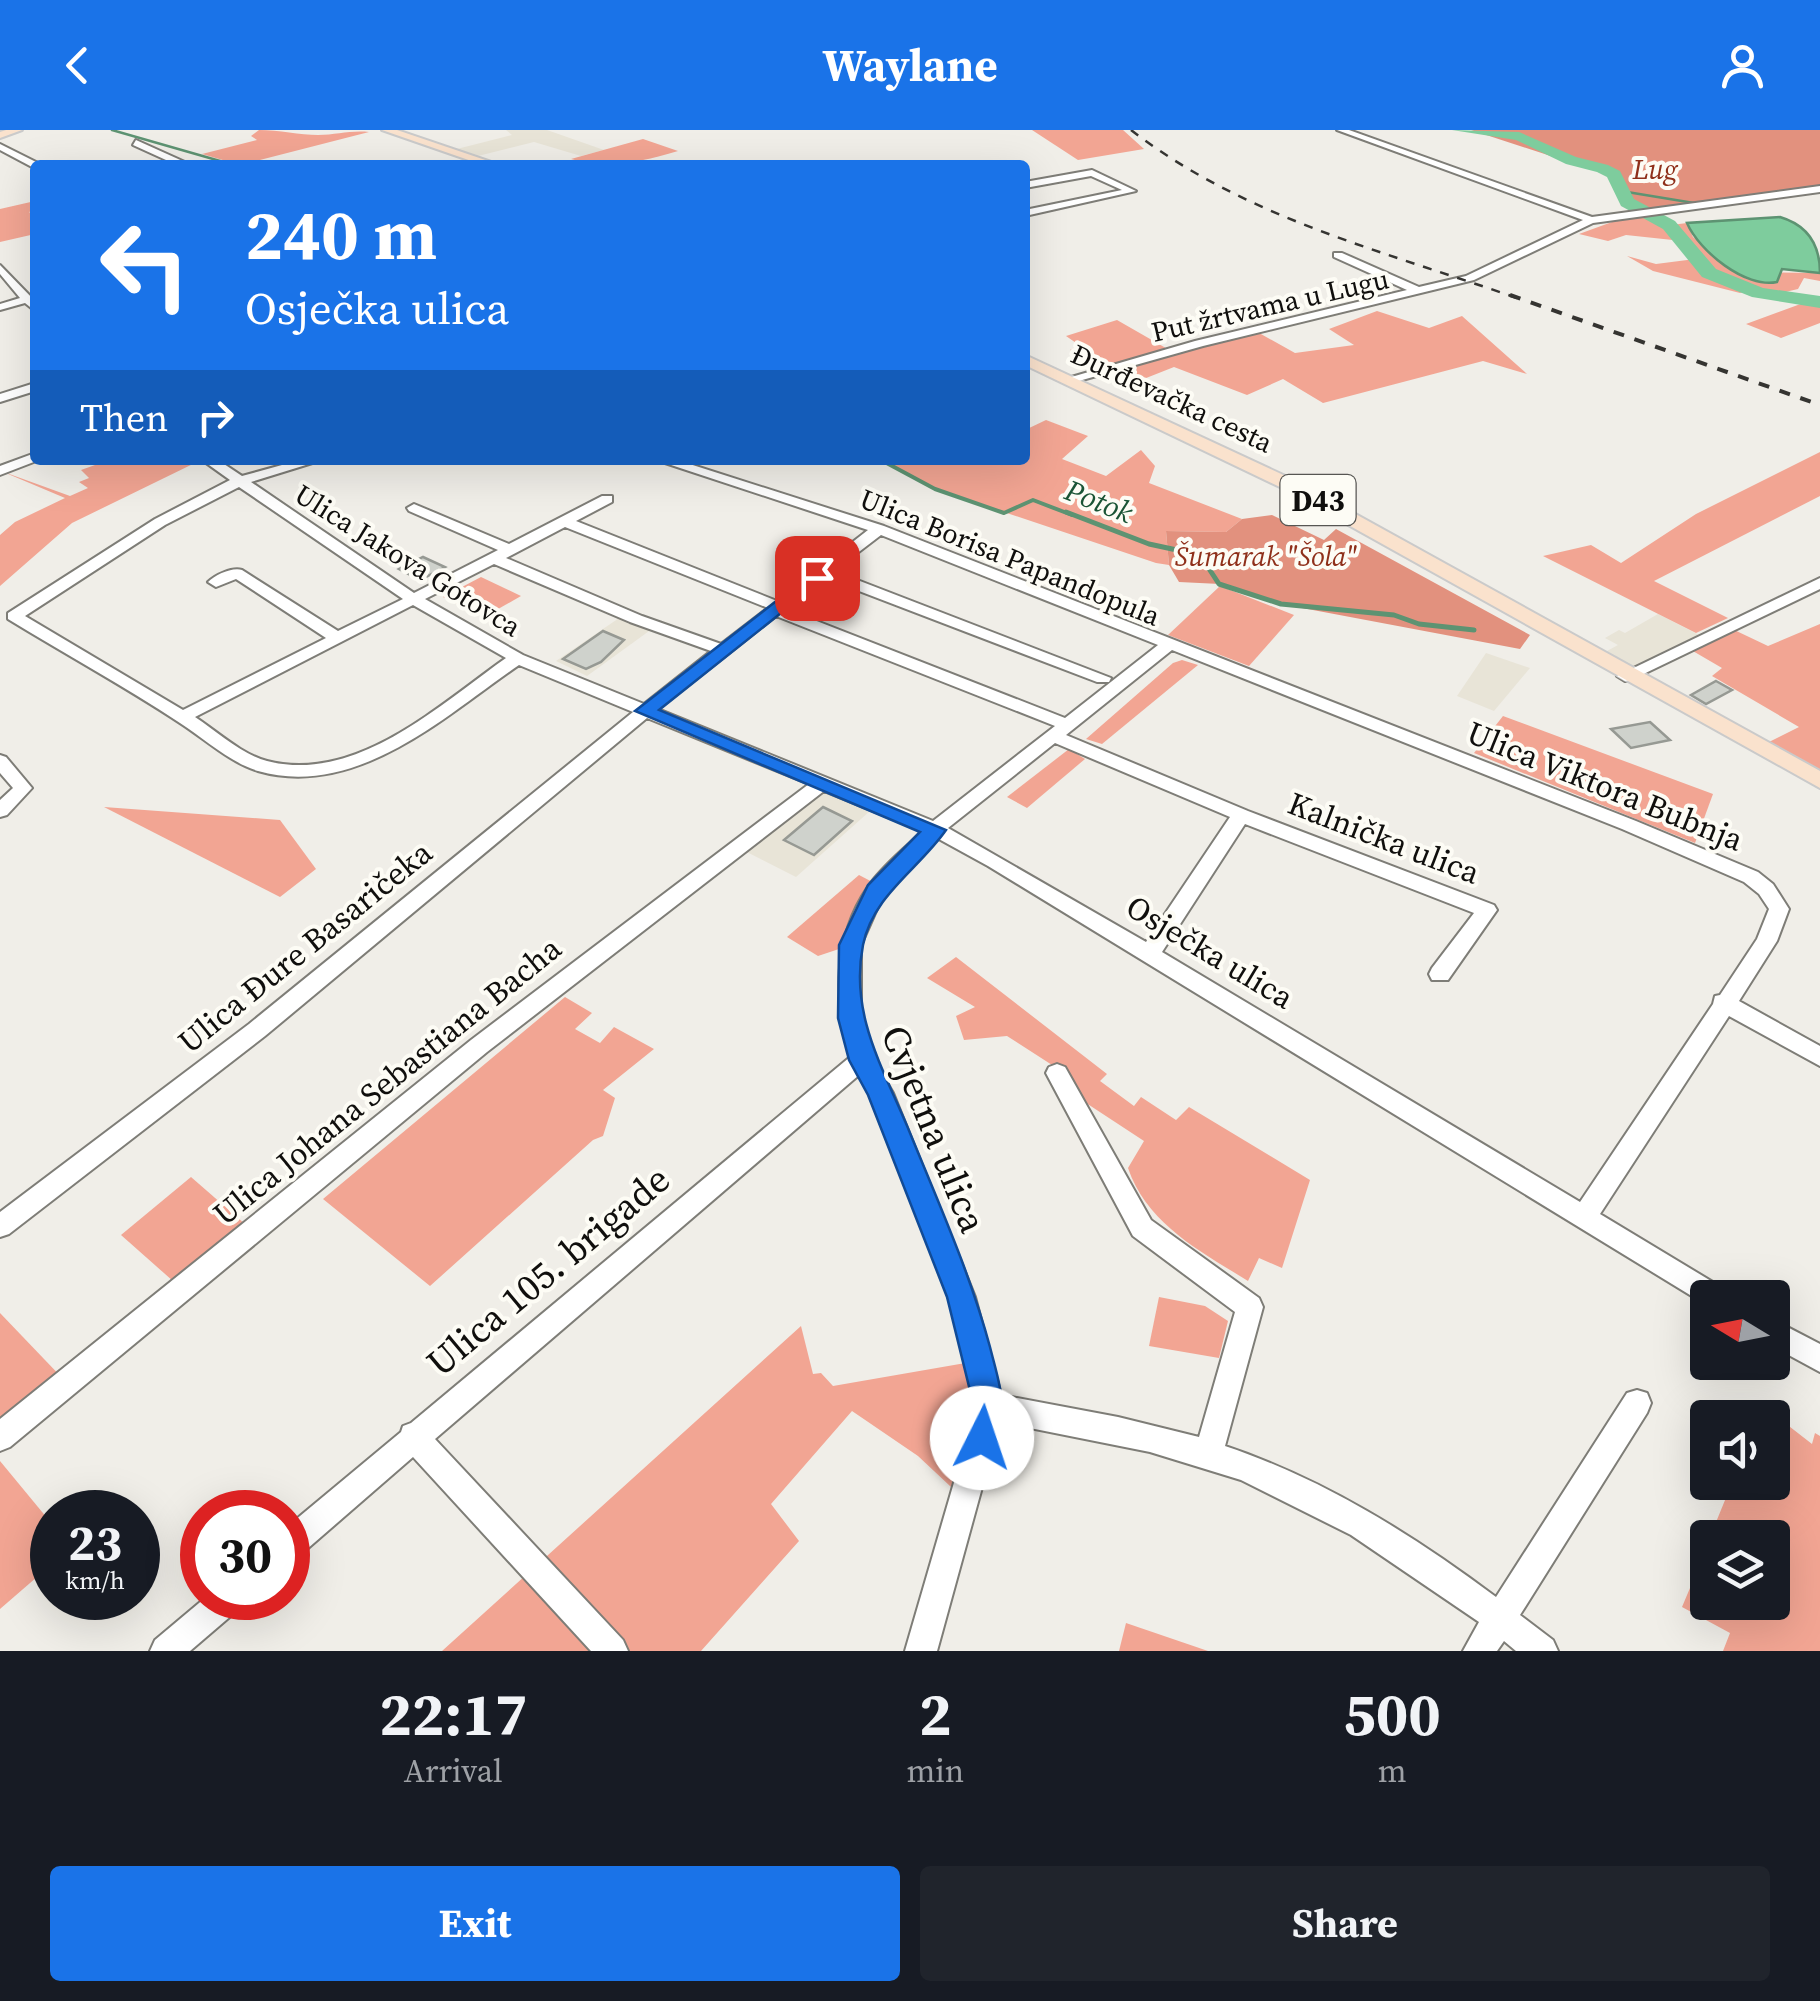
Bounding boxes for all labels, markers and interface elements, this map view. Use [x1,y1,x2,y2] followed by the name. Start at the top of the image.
[822,34,998,96] text: Waylane
[50,38,105,93] icon: back
[1715,38,1770,93] icon: person
[1631,150,1679,188] park label: Lug
[245,186,437,282] text: 240 m
[80,200,210,330] icon: left
[1148,259,1392,351] street label: Put žrtvama u Lugu
[245,277,509,339] text: Osječka ulica
[1065,335,1280,462] street label: Đurđevačka cesta
[188,390,243,445] icon: right
[80,392,168,444] text: Then
[1058,469,1140,533] water label: Potok
[288,475,529,645] street label: Ulica Jakova Gotovca
[1280,475,1356,525] road number: D43
[854,479,1167,635] street label: Ulica Borisa Papandopula
[775,536,860,621] pin
[1175,537,1357,575] park label: Šumarak "Šola"
[790,551,845,606] icon: arrive
[1460,710,1750,862] street label: Ulica Viktora Bubnja
[1282,781,1487,895] street label: Kalnička ulica
[169,830,442,1063] street label: Ulica Đure Basaričeka
[1118,885,1302,1020] street label: Osječka ulica
[204,926,571,1235] street label: Ulica Johana Sebastiana Bacha
[869,1018,999,1241] street label: Cvjetna ulica
[415,1154,681,1388] street label: Ulica 105. brigade
[1690,1280,1790,1380] north arrow
[1690,1280,1790,1620] map controls
[930,1386,1034,1490] position arrow
[1690,1400,1790,1500] button: sound
[180,1490,310,1620] speed limit sign: 30
[68,1508,122,1577] text: 23
[1690,1520,1790,1620] button: layers
[65,1563,125,1597] text: km/h
[379,1673,527,1755] text: 22:17
[919,1673,952,1755] text: 2
[1343,1673,1441,1755] text: 500
[404,1749,503,1793] text: Arrival
[906,1749,964,1793] text: min
[1378,1749,1406,1793] text: m
[50,1866,900,1981] button: Exit
[920,1866,1770,1981] button: Share

